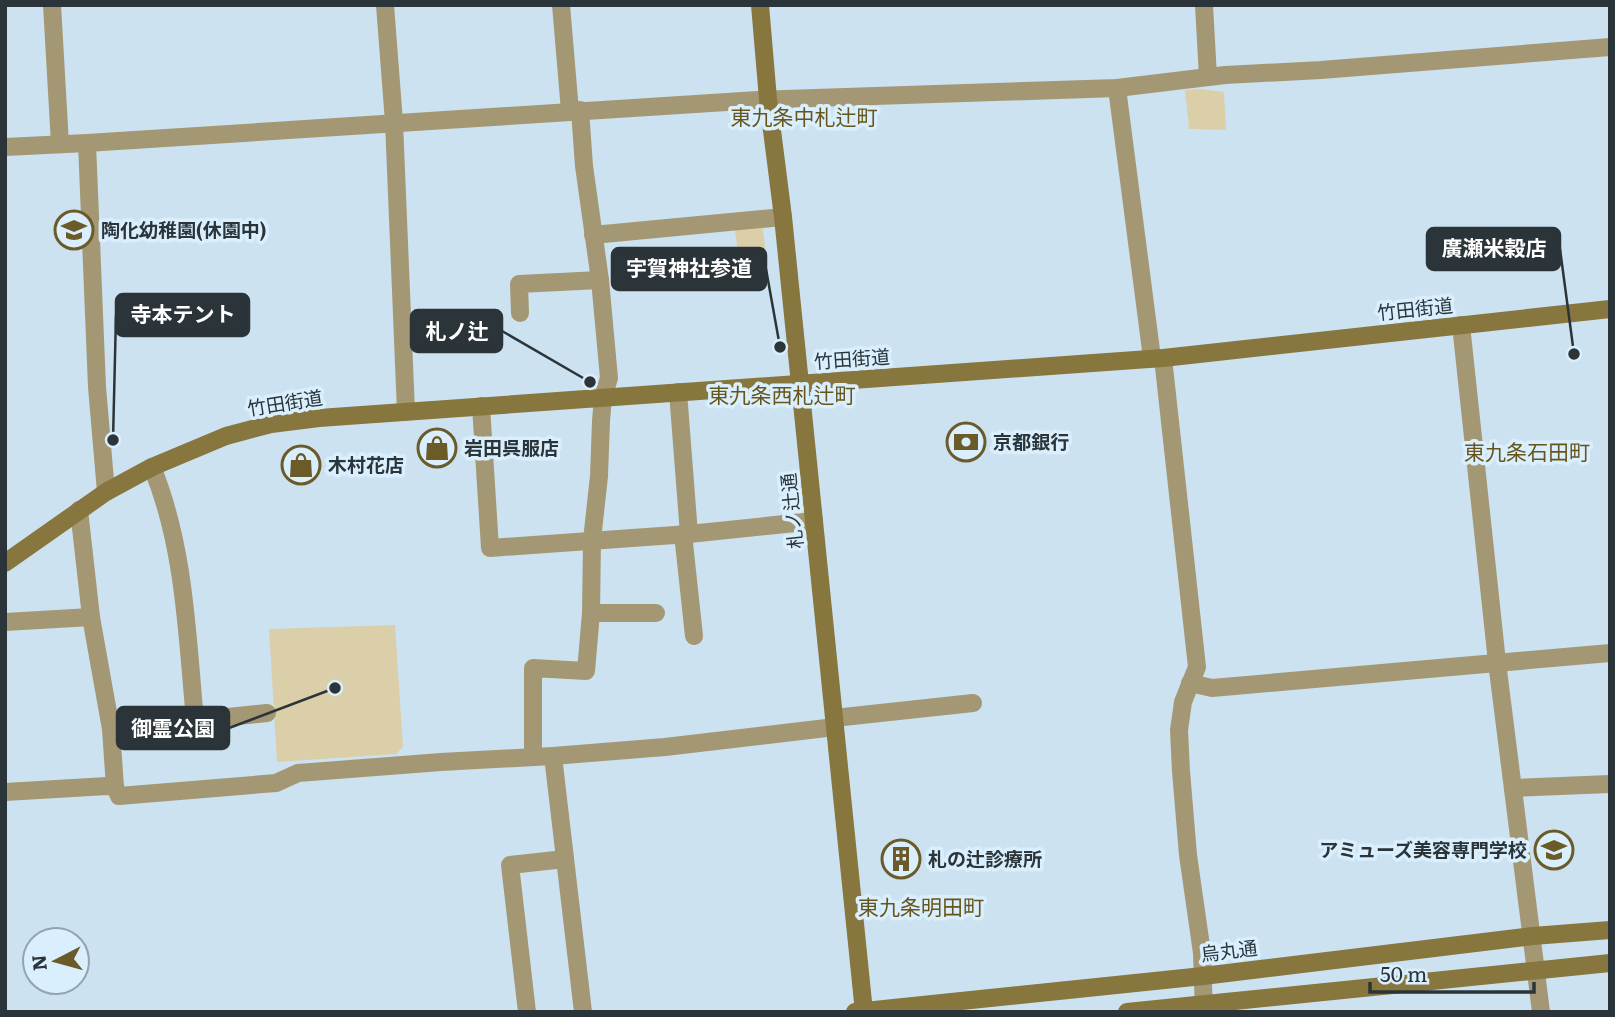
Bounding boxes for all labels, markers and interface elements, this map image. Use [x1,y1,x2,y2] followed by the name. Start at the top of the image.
[731,100,878,131] district label: 東九条中札辻町
[53,209,95,251] school or university icon: 陶化幼稚園(休園中)
[101,215,267,243] place label: 陶化幼稚園(休園中)
[1427,228,1560,270] callout: 廣瀬米穀店
[1442,231,1547,262] text: 廣瀬米穀店
[612,248,766,290] callout: 宇賀神社参道
[626,251,752,282] text: 宇賀神社参道
[1376,290,1454,326] street label: 竹田街道
[116,294,249,336] callout: 寺本テント
[131,297,236,328] text: 寺本テント
[411,310,502,352] callout: 札ノ辻
[426,314,489,345] text: 札ノ辻
[813,341,891,375] street label: 竹田街道
[709,378,856,409] district label: 東九条西札辻町
[245,382,325,422] street label: 竹田街道
[945,421,987,463] bank icon: 京都銀行
[416,427,458,469] shop icon: 岩田呉服店
[993,427,1069,455] place label: 京都銀行
[464,433,559,461] place label: 岩田呉服店
[1464,435,1590,466] district label: 東九条石田町
[280,444,322,486] shop icon: 木村花店
[328,450,404,478] place label: 木村花店
[773,472,809,550] street label: 札ノ辻通
[117,707,229,749] callout: 御霊公園
[131,711,215,742] text: 御霊公園
[1533,829,1575,871] school or university icon: アミューズ美容専門学校
[1319,835,1527,863] place label: アミューズ美容専門学校
[880,838,922,880] building icon: 札の辻診療所
[928,844,1042,872] place label: 札の辻診療所
[858,890,984,921] district label: 東九条明田町
[21,926,91,996] north arrow
[1199,933,1259,967] street label: 烏丸通
[1370,950,1534,994] scale bar
[23,953,53,972] text: N
[1380,957,1427,988] text: 50 m

